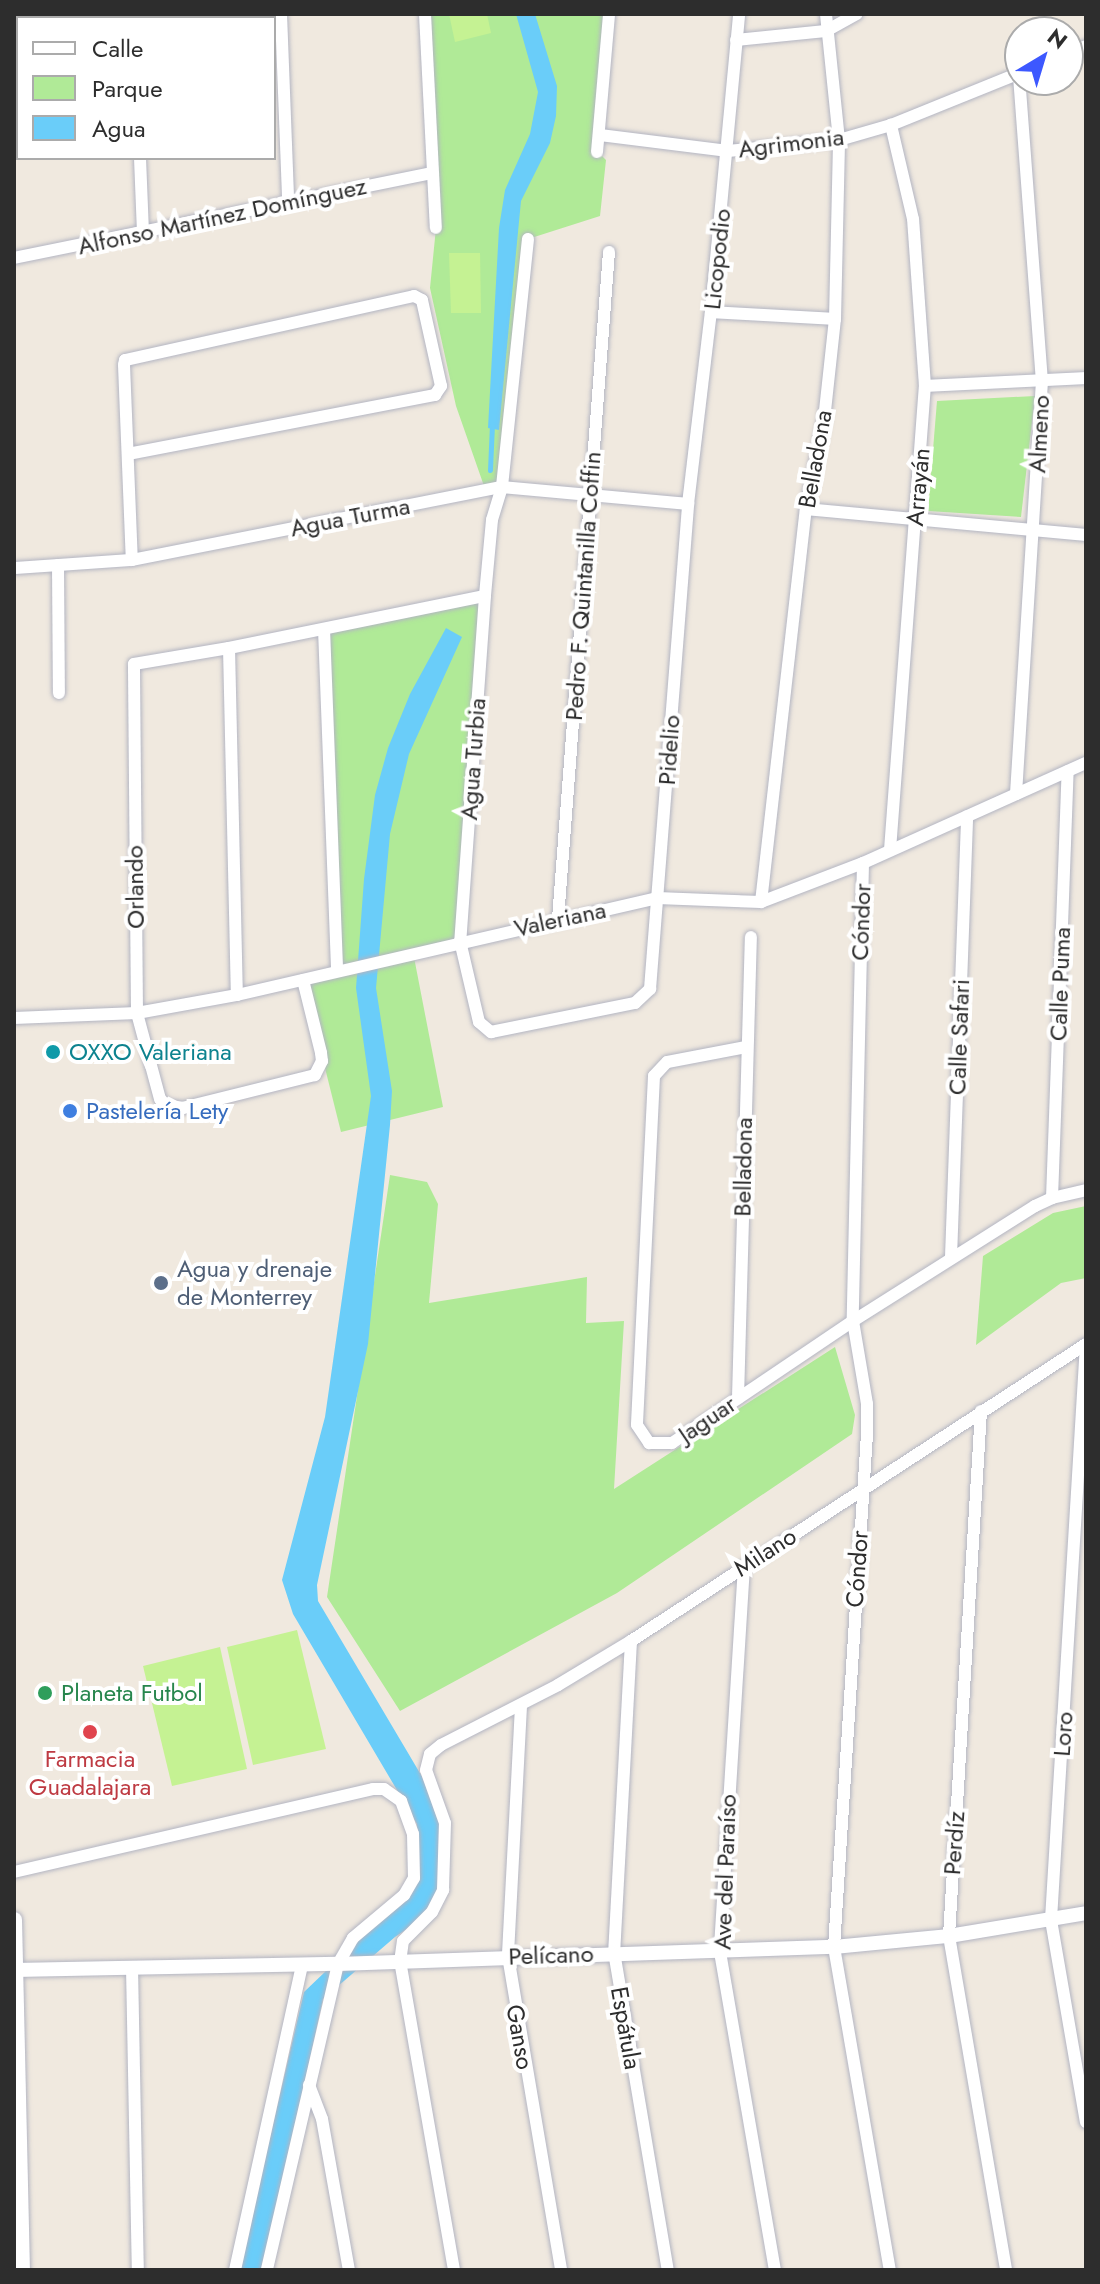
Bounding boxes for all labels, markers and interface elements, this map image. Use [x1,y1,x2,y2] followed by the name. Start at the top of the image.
[16,16,276,160] legend
[1004,16,1084,96] north arrow
[1041,21,1074,57] text: N
[92,31,143,66] text: Calle
[92,71,163,106] text: Parque
[92,111,146,146] text: Agua
[737,122,845,164] street label: Agrimonia
[75,171,369,261] street label: Alfonso Martínez Domínguez
[697,207,737,311] street label: Licopodio
[1023,394,1055,474] street label: Almeno
[792,408,838,510] street label: Belladona
[900,447,936,527] street label: Arrayán
[559,450,607,722] street label: Pedro F. Quintanilla Coffin
[288,491,412,543] street label: Agua Turma
[454,697,492,821] street label: Agua Turbia
[652,714,686,786] street label: Pidelio
[120,845,150,929] street label: Orlando
[845,883,877,961] street label: Cóndor
[512,895,608,943] street label: Valeriana
[1044,926,1076,1042] street label: Calle Puma
[943,978,975,1096] street label: Calle Safari
[69,1038,232,1066] place label: OXXO Valeriana
[44,1043,62,1061] marker: OXXO Valeriana
[86,1097,228,1125] place label: Pastelería Lety
[61,1102,79,1120] marker: Pastelería Lety
[728,1117,758,1217] street label: Belladona
[177,1255,332,1311] place label: Agua y drenaje de Monterrey
[152,1274,170,1292] marker: Agua y drenaje de Monterrey
[673,1389,741,1449] street label: Jaguar
[728,1521,802,1583] street label: Milano
[840,1530,874,1608] street label: Cóndor
[61,1679,203,1707] place label: Planeta Futbol
[36,1684,54,1702] marker: Planeta Futbol
[1047,1711,1079,1757] street label: Loro
[81,1723,99,1741] marker: Farmacia Guadalajara
[29,1745,151,1801] place label: Farmacia Guadalajara
[708,1794,742,1950] street label: Ave del Paraíso
[937,1810,971,1876] street label: Perdíz
[508,1939,594,1971] street label: Pelícano
[605,1984,647,2072] street label: Espátula
[500,2002,540,2072] street label: Ganso

